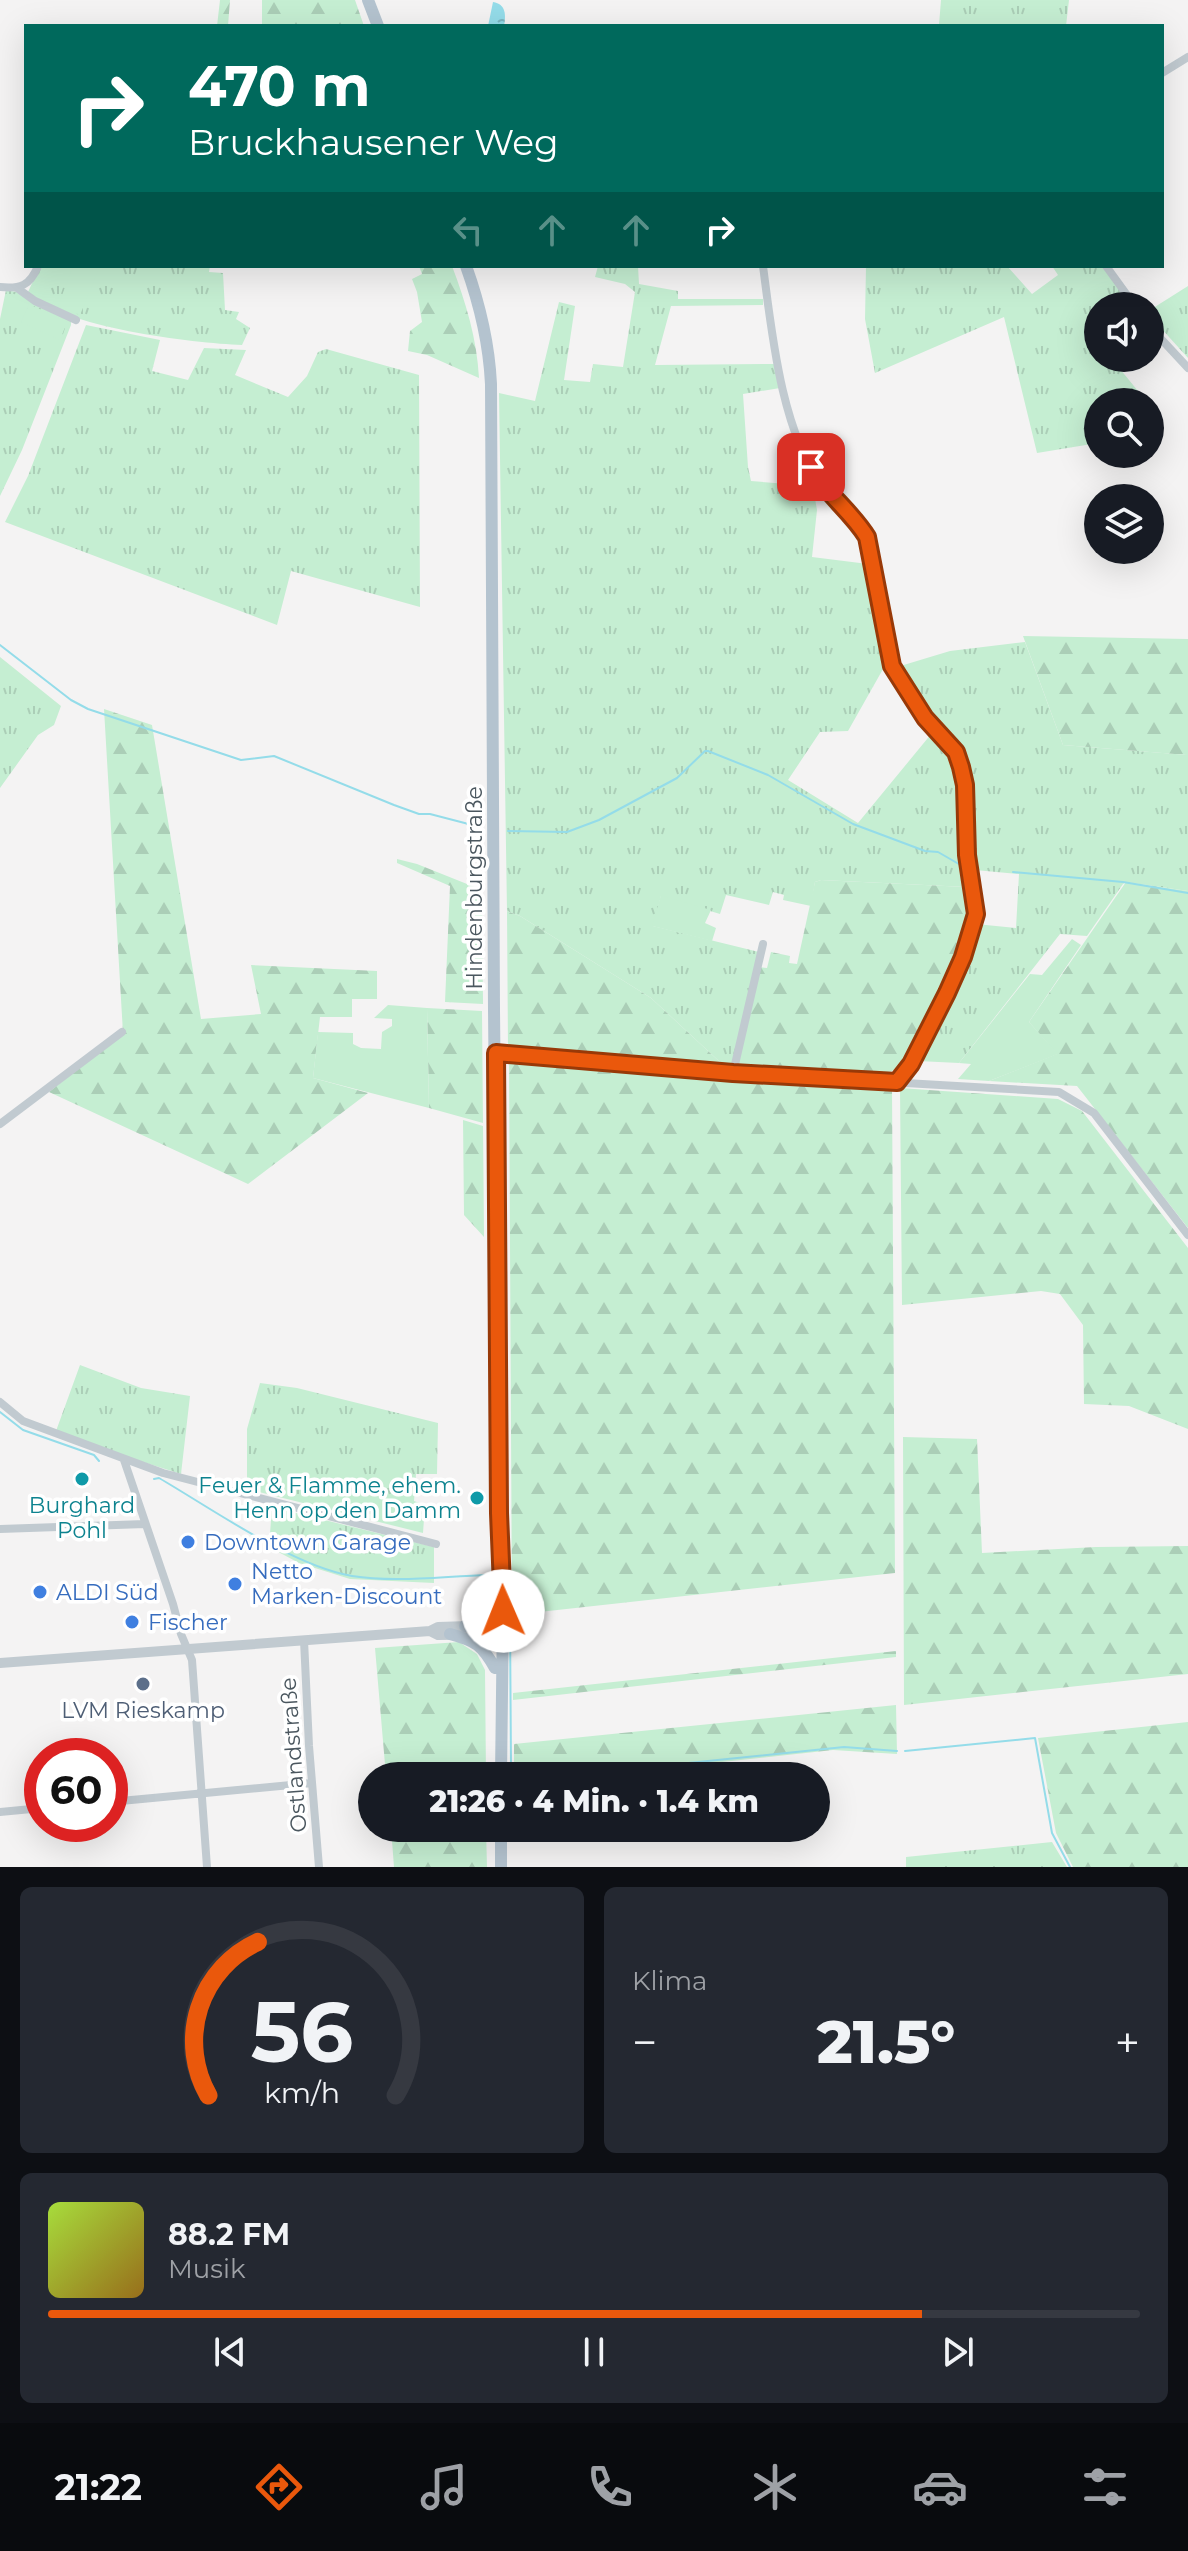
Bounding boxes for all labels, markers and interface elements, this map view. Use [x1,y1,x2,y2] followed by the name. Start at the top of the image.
[188,52,370,120] text: 470 m
[56,56,160,160] icon: right
[188,120,559,164] text: Bruckhausener Weg
[446,208,490,252] icon: left
[530,208,574,252] icon: ahead
[614,208,658,252] icon: ahead
[698,208,742,252] icon: right
[1084,292,1164,564] map controls
[1084,292,1164,372] button: sound
[1084,388,1164,468] button: search
[777,433,845,501] pin
[789,445,833,489] icon: arrive
[1084,484,1164,564] button: layers
[461,786,488,990] street label: Hindenburgstraße
[73,1470,91,1488] marker: Burghard Pohl
[198,1472,461,1524] place label: Feuer & Flamme, ehem. Henn op den Damm
[468,1489,486,1507] marker: Feuer & Flamme, ehem. Henn op den Damm
[29,1492,135,1544] place label: Burghard Pohl
[204,1529,411,1556] place label: Downtown Garage
[179,1533,197,1551] marker: Downtown Garage
[251,1558,442,1610] place label: Netto Marken-Discount
[461,1569,545,1653] position arrow
[226,1575,244,1593] marker: Netto Marken-Discount
[56,1579,159,1606] place label: ALDI Süd
[31,1583,49,1601] marker: ALDI Süd
[148,1609,228,1636] place label: Fischer
[123,1613,141,1631] marker: Fischer
[134,1675,152,1693] marker: LVM Rieskamp
[275,1677,312,1833] street label: Ostlandstraße
[61,1697,225,1724] place label: LVM Rieskamp
[24,1738,128,1842] speed limit sign: 60
[429,1783,759,1820] text: 21:26 · 4 Min. · 1.4 km
[632,1965,707,1997] text: Klima
[251,1981,353,2083] text: 56
[817,2005,955,2078] text: 21.5°
[632,2015,657,2069] text: −
[1115,2015,1140,2069] text: +
[264,2075,340,2110] text: km/h
[168,2216,290,2253] text: 88.2 FM
[168,2253,246,2285] text: Musik
[208,2330,252,2374] icon: previous
[572,2330,616,2374] icon: pause
[936,2330,980,2374] icon: next
[251,2459,307,2515] icon: directions
[416,2459,472,2515] icon: music
[582,2459,638,2515] icon: phone
[747,2459,803,2515] icon: climate
[912,2459,968,2515] icon: car
[1077,2459,1133,2515] icon: filters
[55,2465,142,2509] text: 21:22

